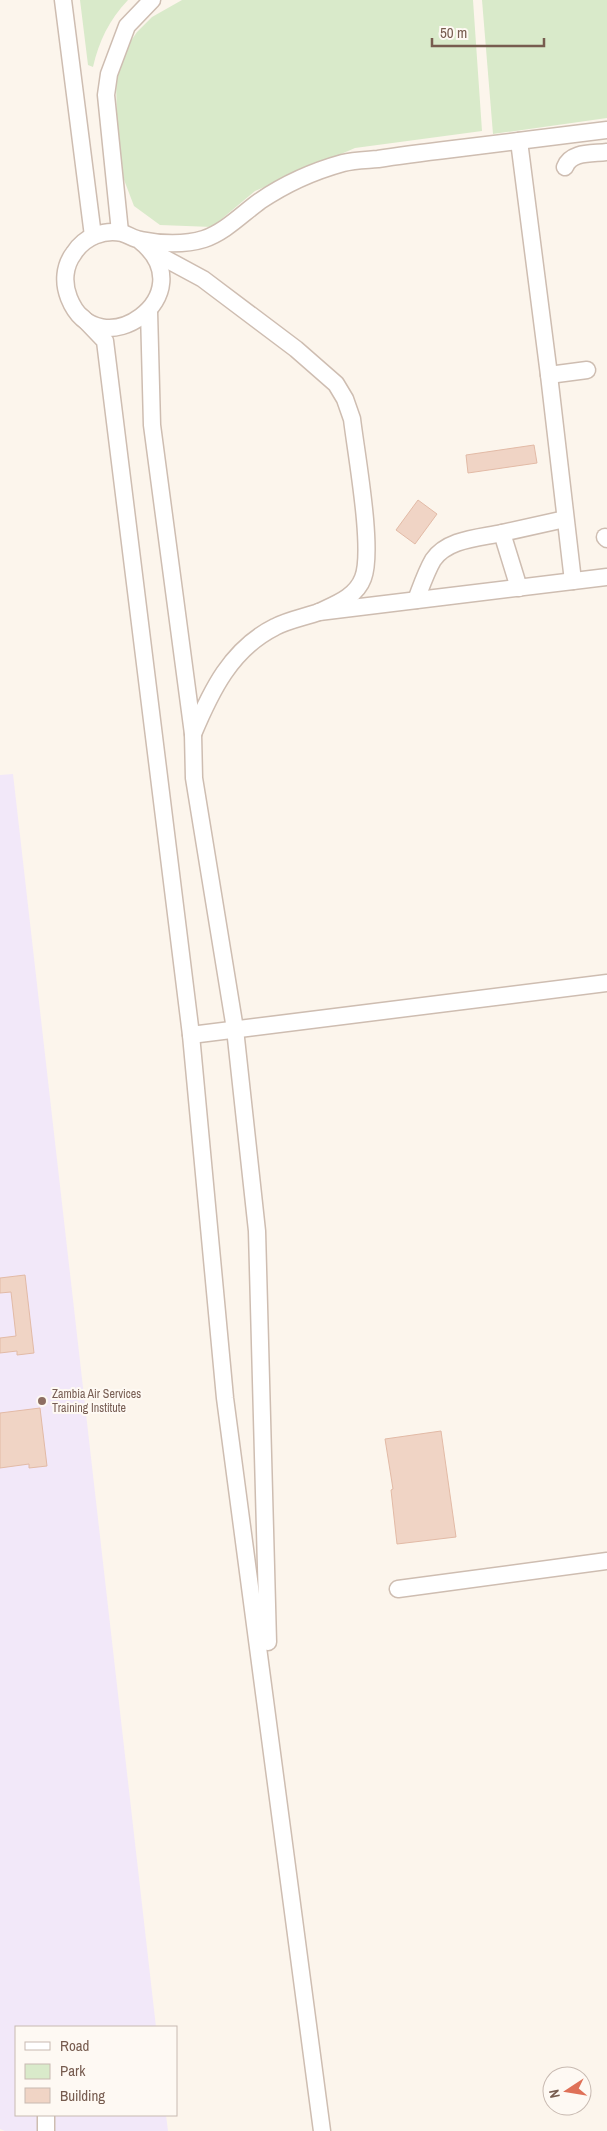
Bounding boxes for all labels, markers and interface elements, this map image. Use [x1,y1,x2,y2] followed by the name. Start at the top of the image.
[432,15,544,47] scale bar
[440,22,467,43] text: 50 m
[52,1386,141,1416] place label: Zambia Air Services Training Institute
[36,1395,48,1407] marker: Zambia Air Services Training Institute
[15,2026,178,2116] legend
[60,2035,89,2056] text: Road
[60,2060,86,2081] text: Park
[542,2066,592,2116] north arrow
[60,2085,105,2106] text: Building
[545,2088,564,2100] text: N

